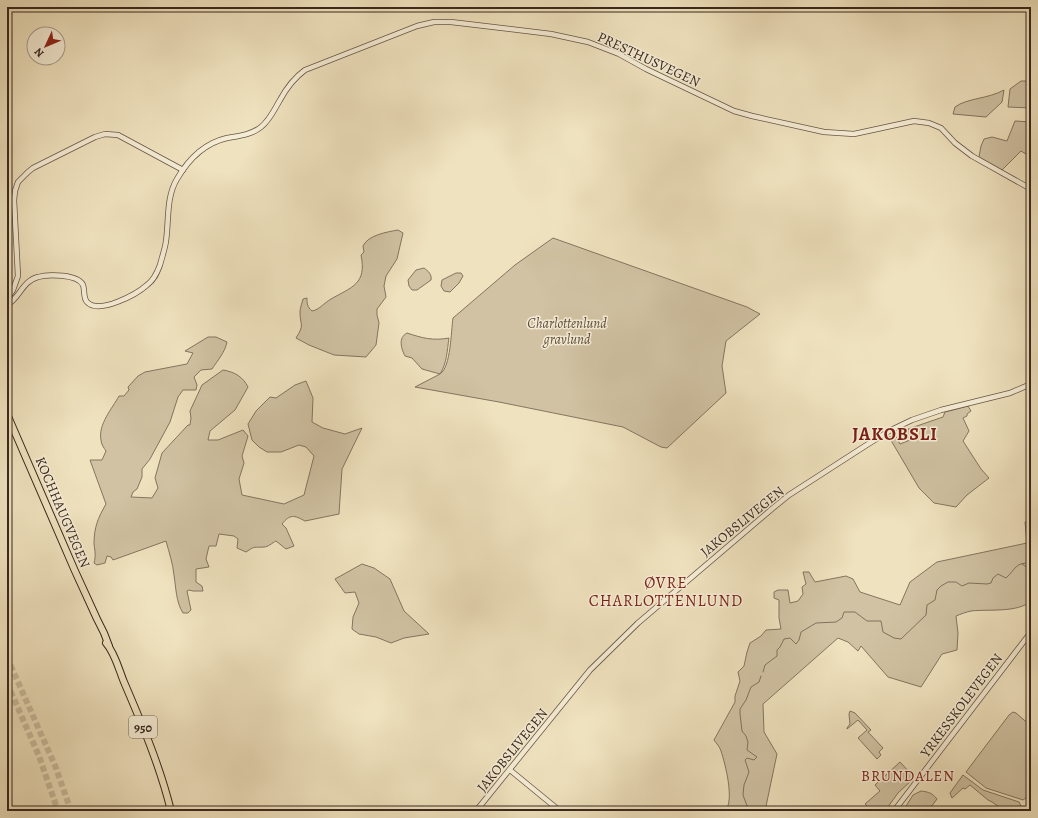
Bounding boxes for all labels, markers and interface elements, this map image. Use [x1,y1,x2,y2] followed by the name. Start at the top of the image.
[26,26,66,66] north arrow
[594,27,703,92] street label: PRESTHUSVEGEN
[31,45,47,61] text: N
[527,314,607,349] park label: Charlottenlund gravlund
[852,422,938,446] district label: JAKOBSLI
[31,454,95,571] street label: KOCHHAUGVEGEN
[696,482,788,561] street label: JAKOBSLIVEGEN
[589,572,743,612] district label: ØVRE CHARLOTTENLUND
[915,649,1007,762] street label: YRKESSKOLEVEGEN
[473,704,552,796] street label: JAKOBSLIVEGEN
[129,716,157,738] road number: 950
[861,766,955,786] district label: BRUNDALEN

